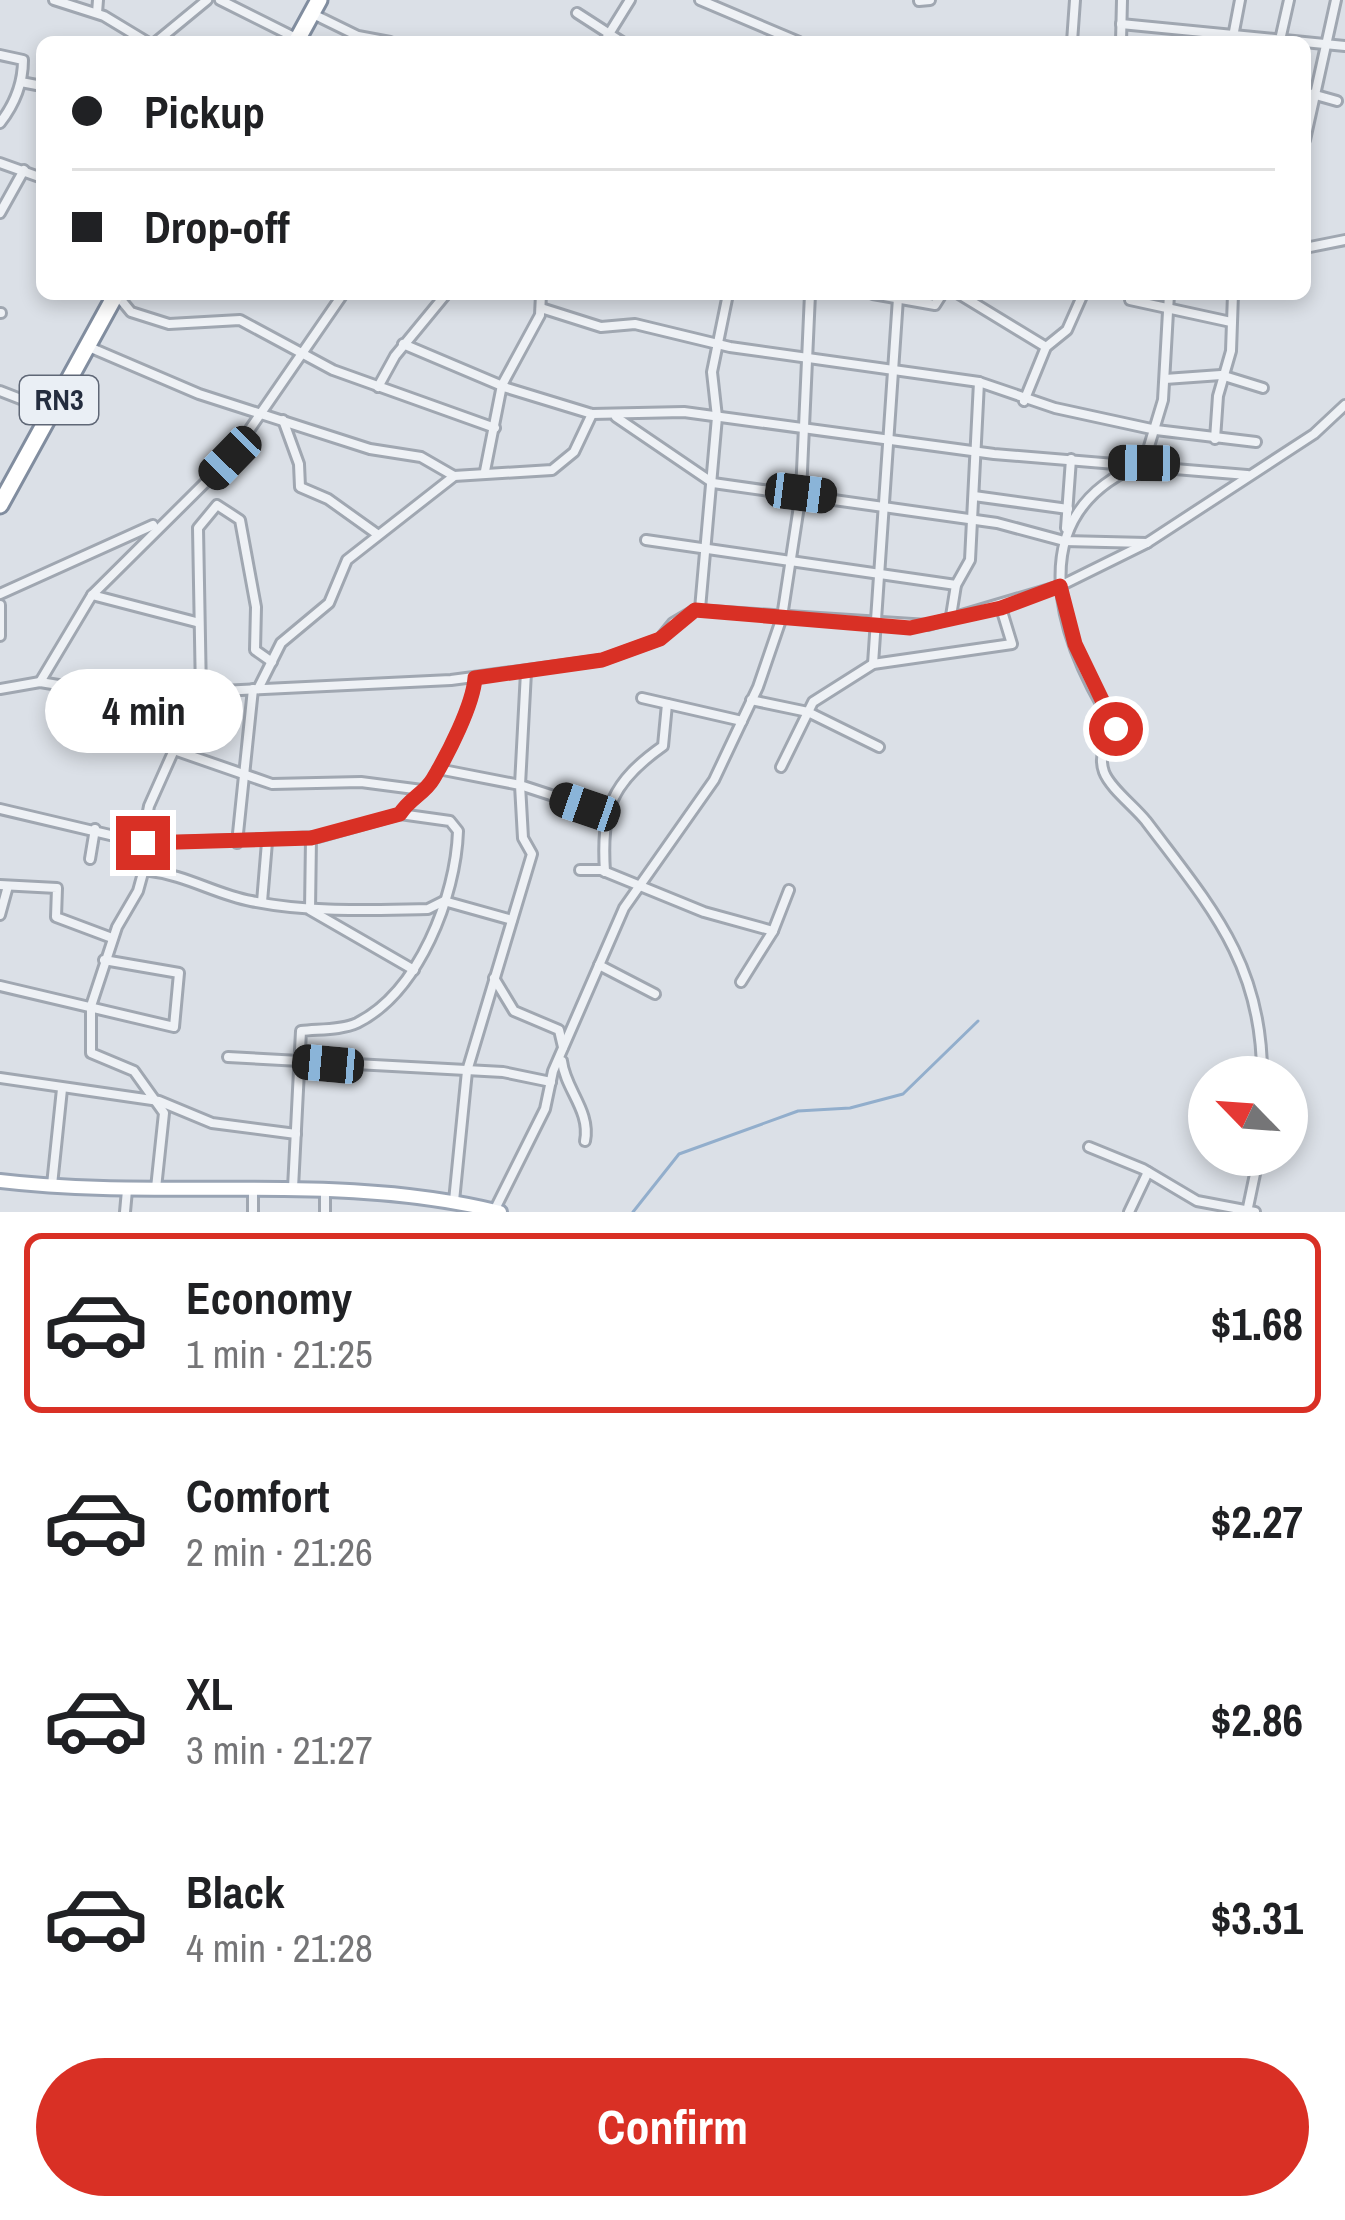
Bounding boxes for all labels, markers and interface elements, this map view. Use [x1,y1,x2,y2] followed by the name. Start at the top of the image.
[144,81,265,142] text: Pickup
[144,196,290,257] text: Drop-off
[20,376,98,424] road number: RN3
[192,420,268,496] car
[1108,444,1180,482] car
[763,471,839,515] car
[44,669,242,753] callout: 4 min
[102,685,186,737] text: 4 min
[1089,702,1143,756] route start
[545,778,625,836] car
[116,816,170,870] route end
[291,1043,365,1085] car
[1188,1056,1308,1176] north arrow
[1188,1056,1308,1176] map controls
[186,1267,352,1328] text: Economy
[42,1269,150,1377] icon: car
[1211,1293,1303,1354] text: $1.68
[186,1328,373,1380] text: 1 min · 21:25
[186,1465,329,1526] text: Comfort
[42,1467,150,1575] icon: car
[1211,1491,1303,1552] text: $2.27
[186,1526,373,1578] text: 2 min · 21:26
[186,1663,233,1724] text: XL
[42,1665,150,1773] icon: car
[1211,1689,1303,1750] text: $2.86
[186,1724,373,1776] text: 3 min · 21:27
[186,1861,284,1922] text: Black
[42,1863,150,1971] icon: car
[1211,1887,1303,1948] text: $3.31
[186,1922,373,1974] text: 4 min · 21:28
[36,2058,1309,2196] button: Confirm

